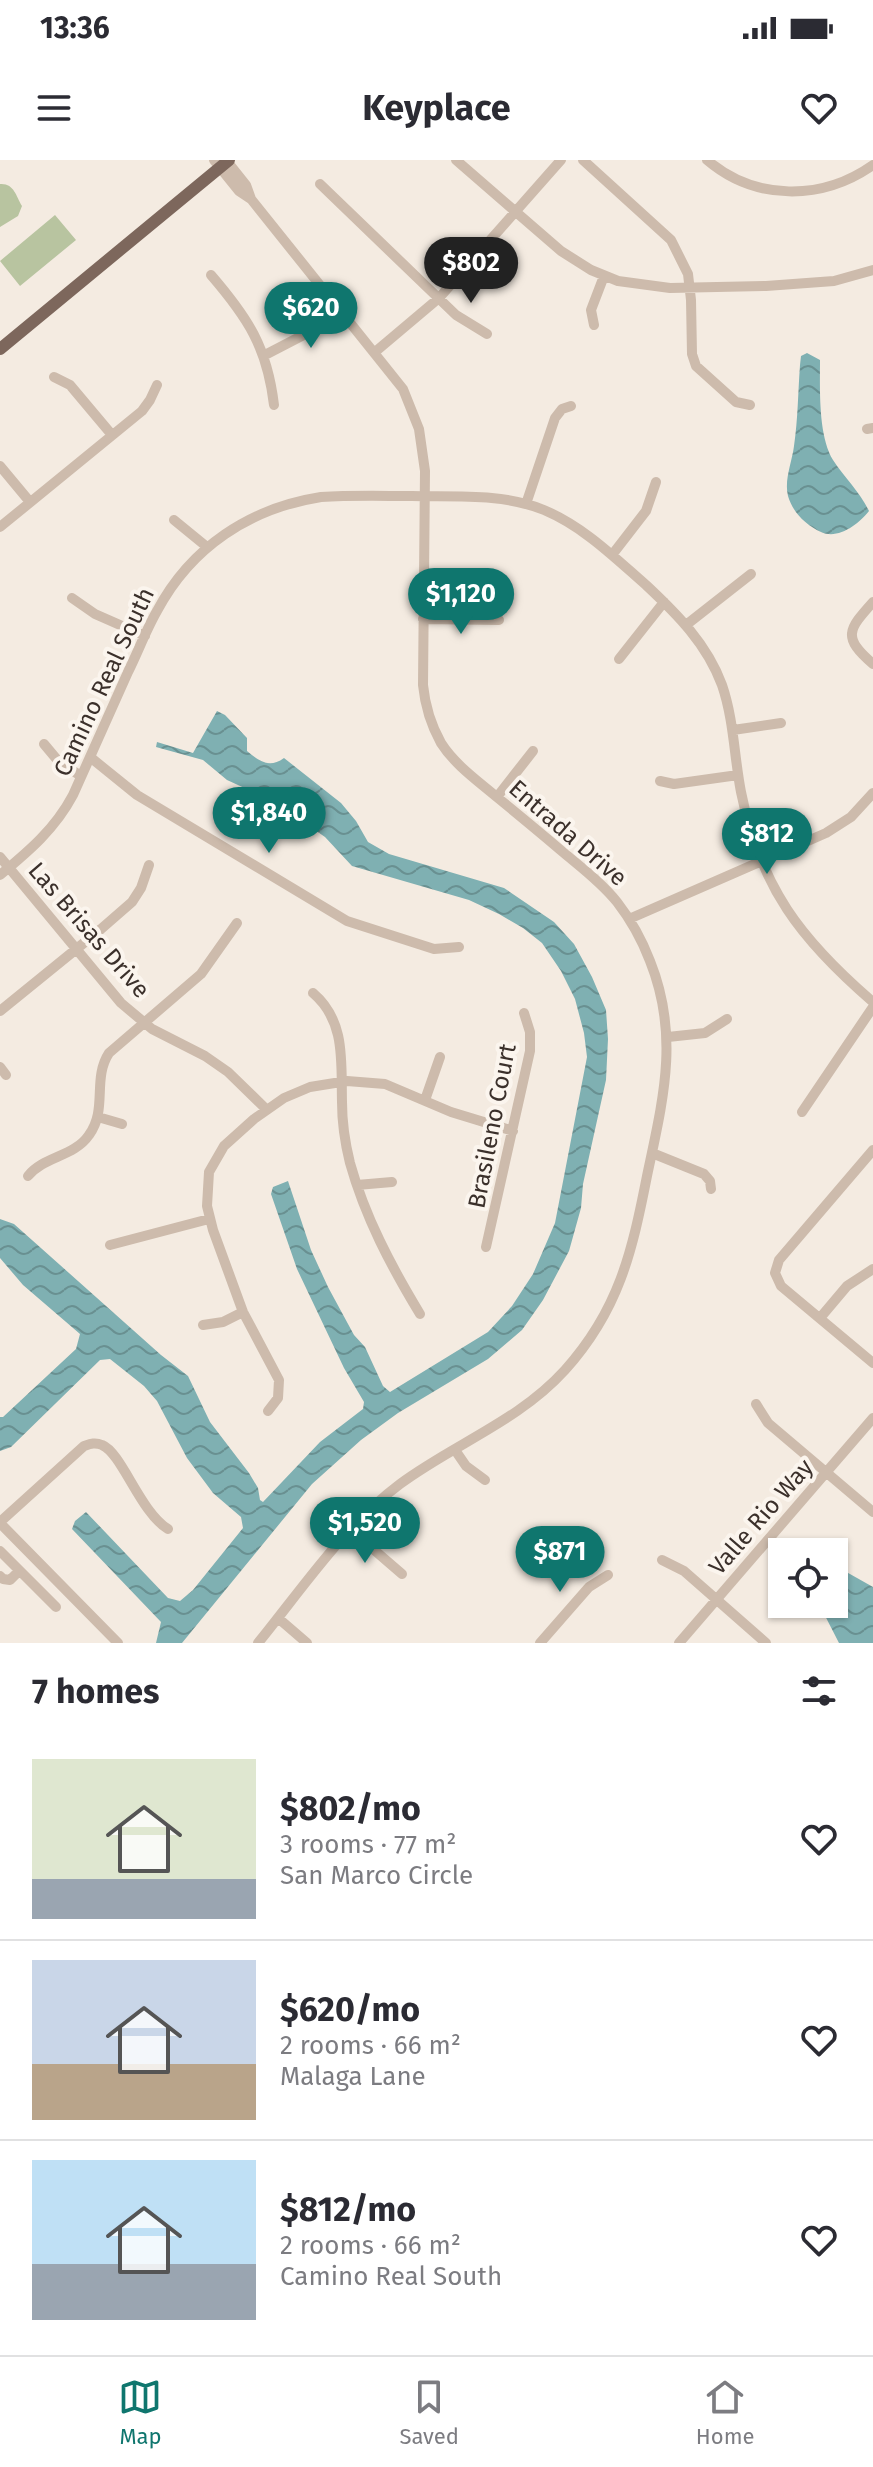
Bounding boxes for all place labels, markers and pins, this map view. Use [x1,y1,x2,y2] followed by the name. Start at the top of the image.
[424,237,518,305] pin: $802
[264,282,358,350] pin: $620
[396,568,526,636] pin: $1,120
[204,787,334,855] pin: $1,840
[720,808,814,876] pin: $812
[300,1497,430,1565] pin: $1,520
[513,1526,607,1594] pin: $871

